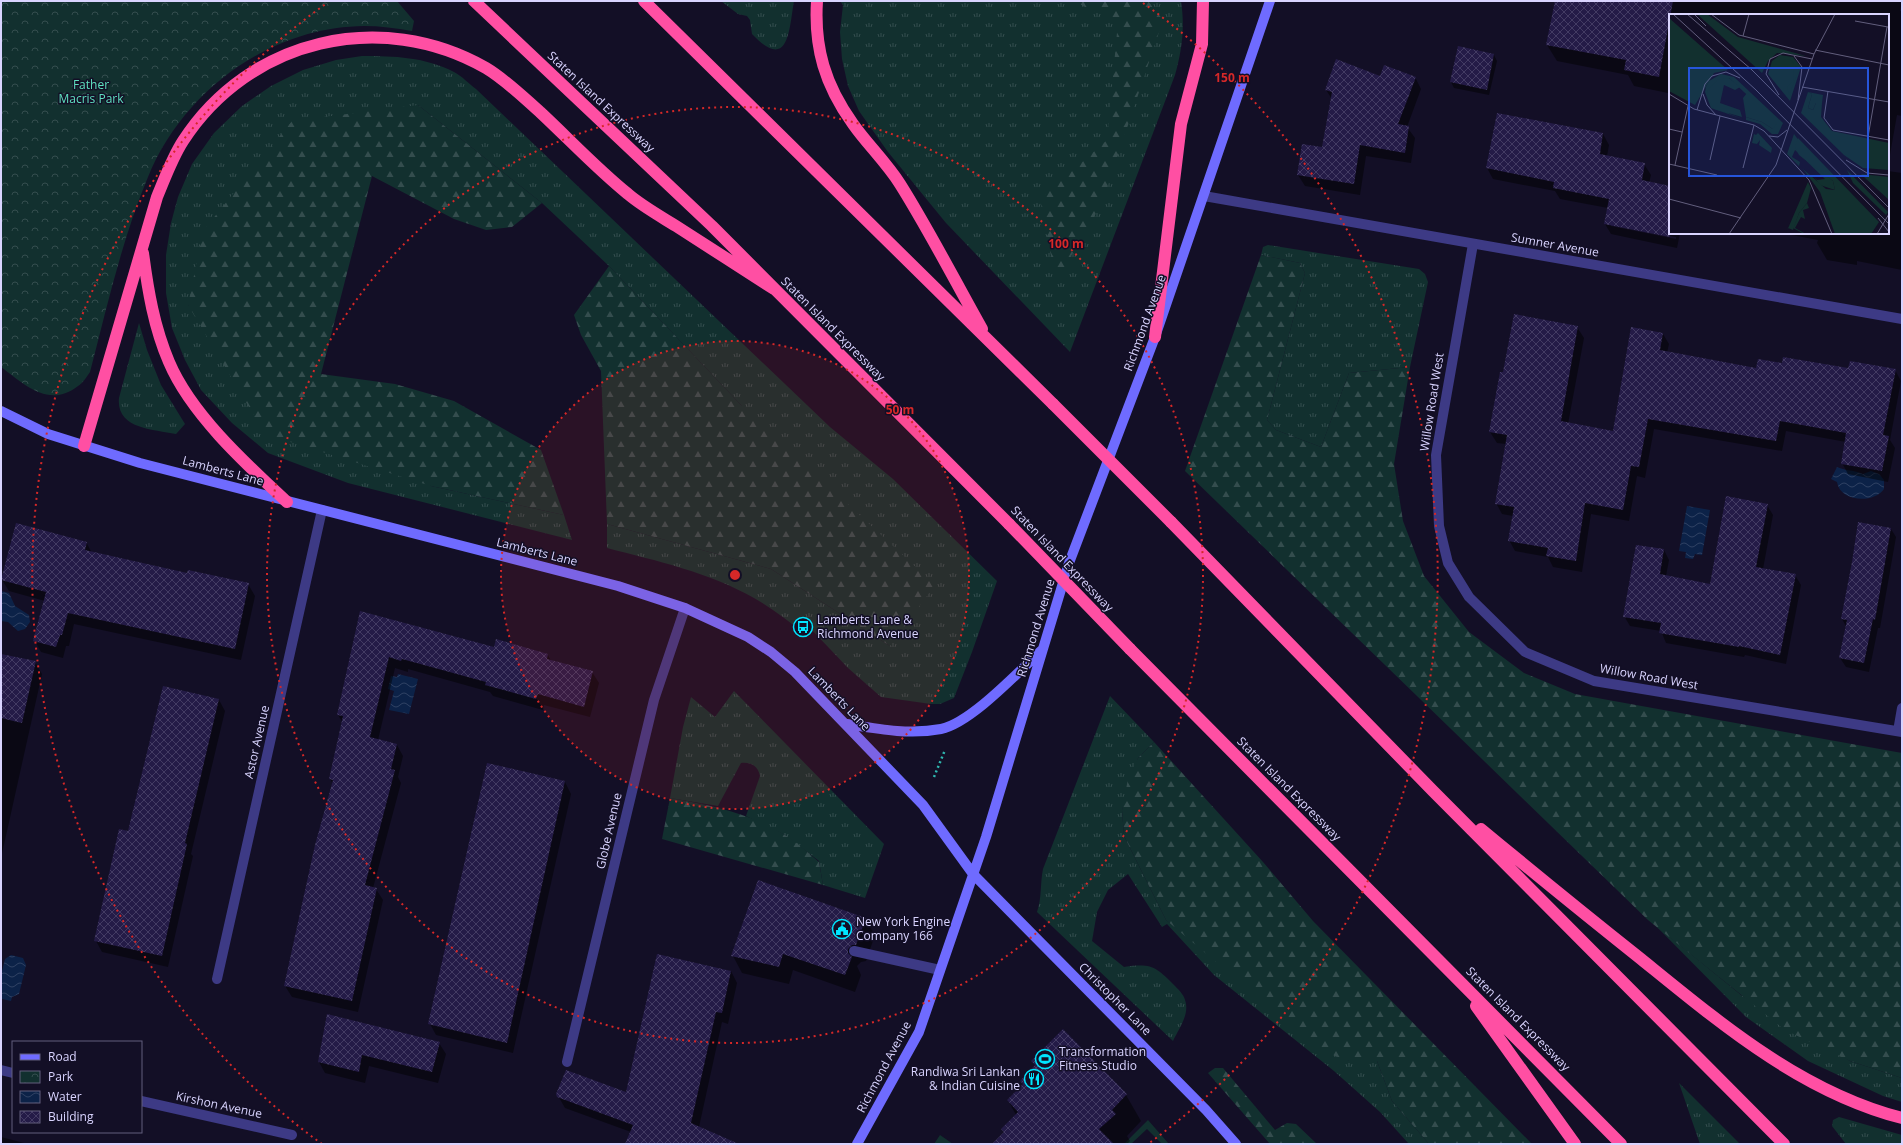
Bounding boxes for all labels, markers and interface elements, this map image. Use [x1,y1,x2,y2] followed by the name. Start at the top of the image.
[1669,14,1889,234] inset map
[544,47,659,157] street label: Staten Island Expressway
[1214,69,1250,86] text: 150 m
[58,76,124,107] park label: Father Macris Park
[1510,228,1601,261] street label: Sumner Avenue
[1048,235,1084,252] text: 100 m
[1119,272,1170,373] street label: Richmond Avenue
[778,273,890,385] street label: Staten Island Expressway
[1415,352,1448,452] street label: Willow Road West
[886,401,914,418] text: 50 m
[181,452,266,490] street label: Lamberts Lane
[1007,502,1118,616] street label: Staten Island Expressway
[495,533,580,570] street label: Lamberts Lane
[728,568,742,582] centre of rings
[1013,577,1059,679] street label: Richmond Avenue
[817,611,919,642] place label: Lamberts Lane & Richmond Avenue
[792,616,814,638] bus stop icon: Lamberts Lane & Richmond Avenue
[1599,660,1699,694] street label: Willow Road West
[804,663,875,735] street label: Lamberts Lane
[240,703,273,780] street label: Astor Avenue
[1234,733,1346,845] street label: Staten Island Expressway
[591,791,626,871] street label: Globe Avenue
[856,913,950,944] place label: New York Engine Company 166
[831,918,853,940] public building icon: New York Engine Company 166
[1075,958,1156,1039] street label: Christopher Lane
[1463,963,1575,1075] street label: Staten Island Expressway
[852,1018,915,1116] street label: Richmond Avenue
[12,1041,142,1133] legend
[1059,1043,1146,1074] place label: Transformation Fitness Studio
[48,1048,77,1065] text: Road
[1034,1048,1056,1070] sports icon: Transformation Fitness Studio
[911,1063,1020,1094] place label: Randiwa Sri Lankan & Indian Cuisine
[48,1068,74,1085] text: Park
[1023,1068,1045,1090] restaurant icon: Randiwa Sri Lankan & Indian Cuisine
[174,1087,264,1122] street label: Kirshon Avenue
[48,1088,82,1105] text: Water
[48,1108,94,1125] text: Building

